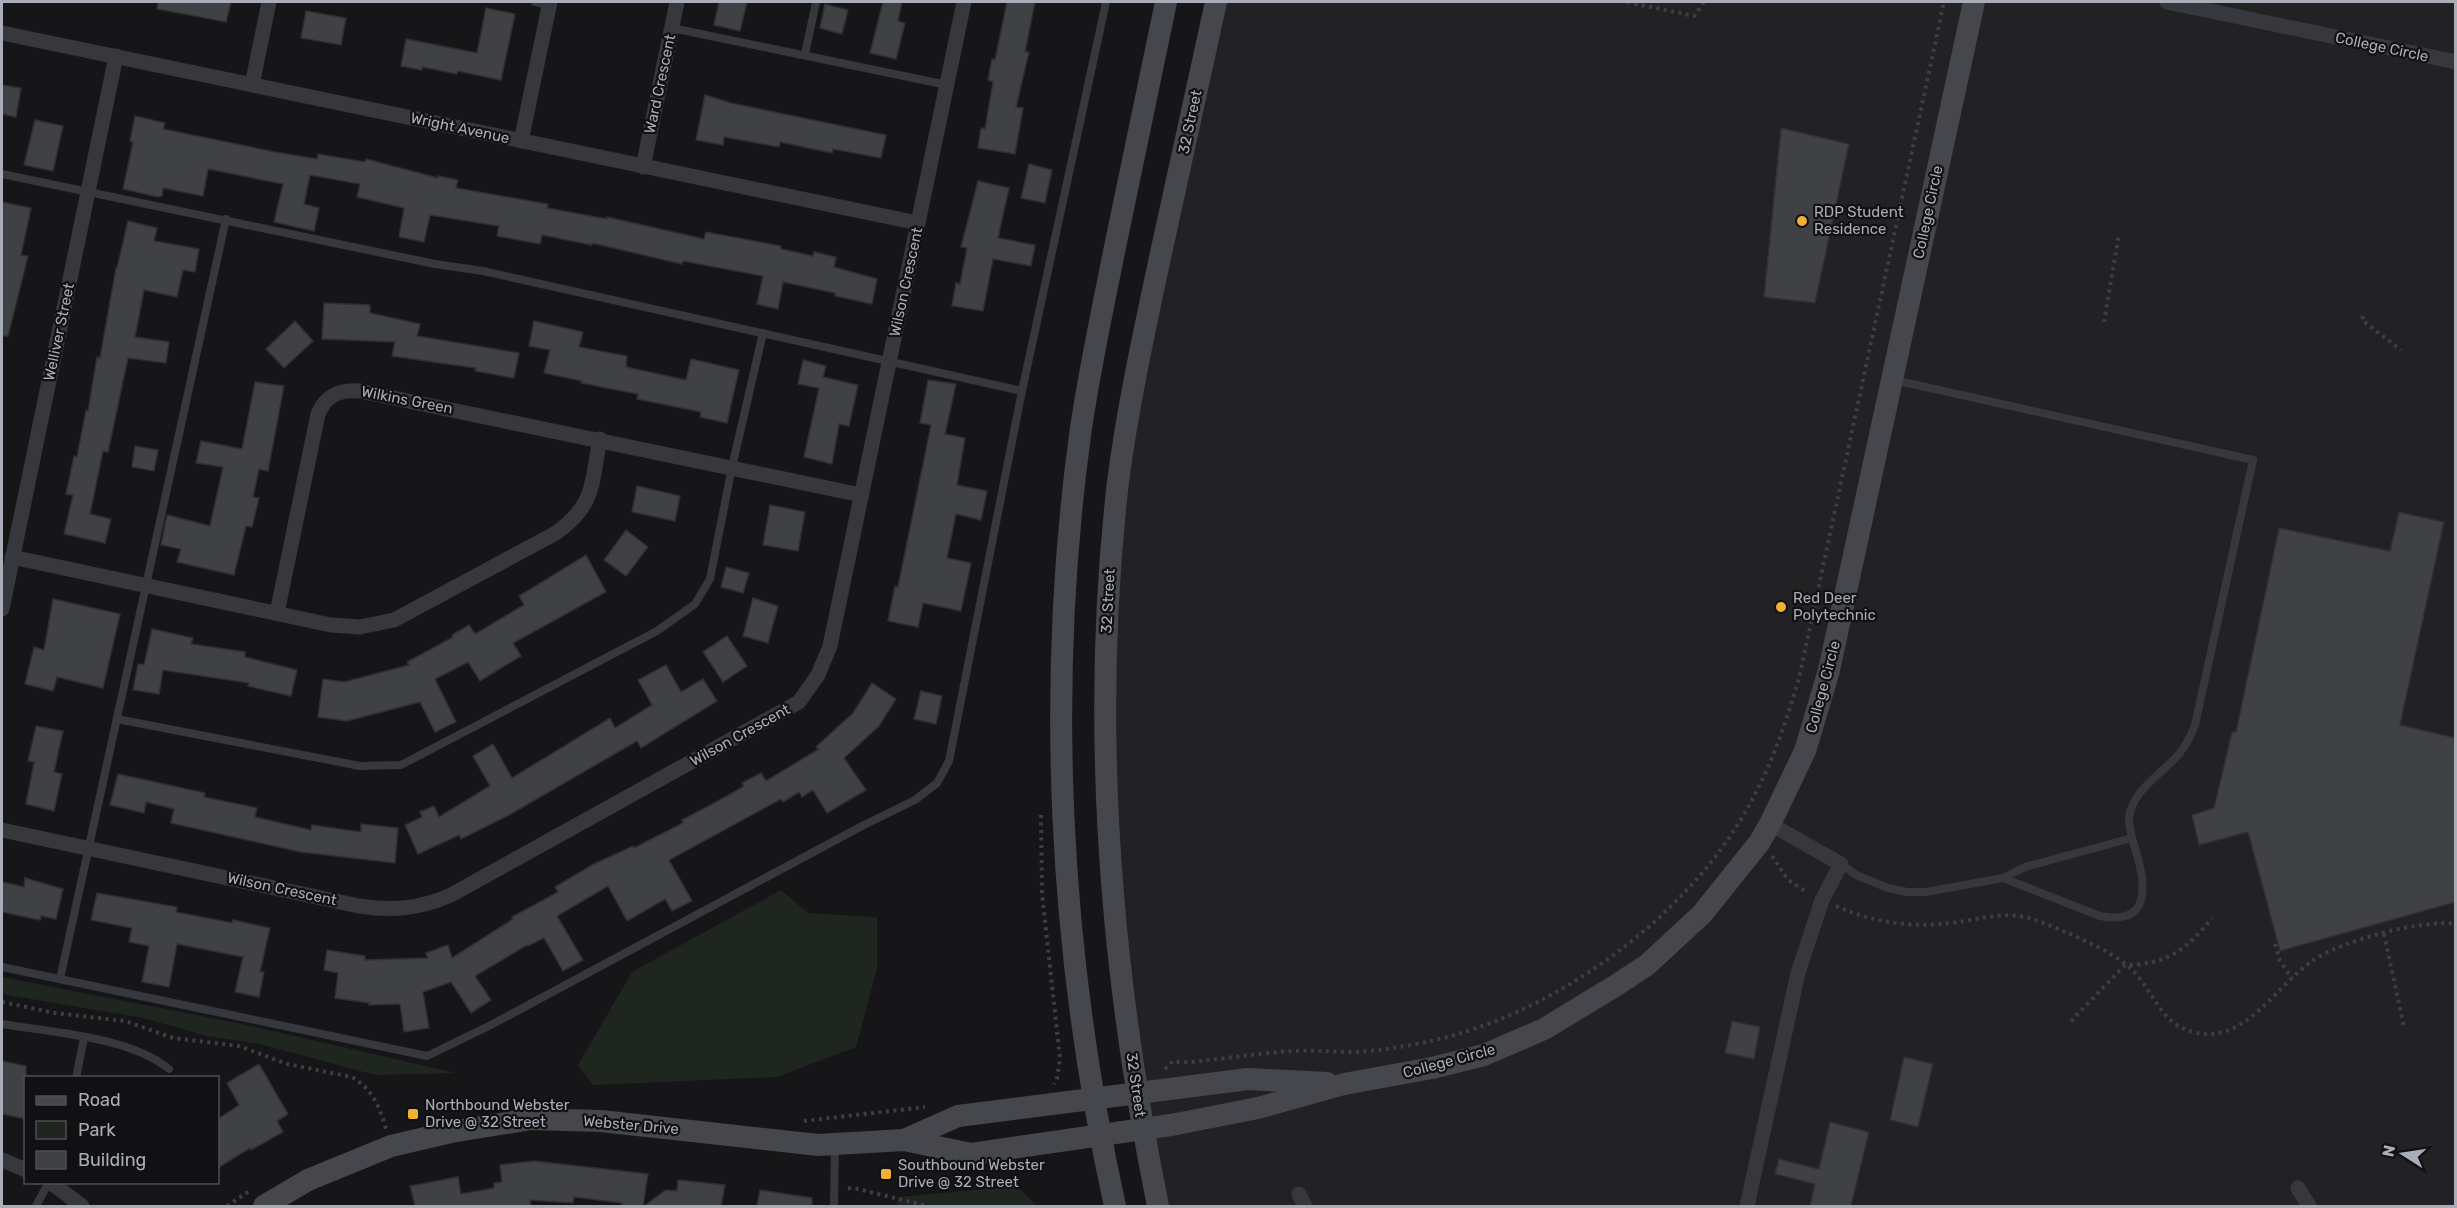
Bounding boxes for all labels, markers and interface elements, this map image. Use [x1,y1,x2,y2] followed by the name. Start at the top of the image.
[2334,28,2430,66] street label: College Circle
[641,32,679,135] street label: Ward Crescent
[1174,88,1206,156] street label: 32 Street
[409,109,511,147] street label: Wright Avenue
[1909,164,1947,260] street label: College Circle
[1814,203,1904,238] place label: RDP Student Residence
[1795,214,1809,228] marker: RDP Student Residence
[886,225,926,338] street label: Wilson Crescent
[40,281,78,383] street label: Welliver Street
[360,382,454,418] street label: Wilkins Green
[1097,568,1119,634] street label: 32 Street
[1793,589,1876,624] place label: Red Deer Polytechnic
[1774,600,1788,614] marker: Red Deer Polytechnic
[1802,639,1844,735] street label: College Circle
[687,700,793,770] street label: Wilson Crescent
[226,869,339,909] street label: Wilson Crescent
[1401,1040,1497,1082] street label: College Circle
[1123,1052,1149,1118] street label: 32 Street
[24,1076,219,1184] legend
[78,1089,121,1111] text: Road
[425,1096,570,1131] place label: Northbound Webster Drive @ 32 Street
[406,1107,420,1121] marker: Northbound Webster Drive @ 32 Street
[582,1112,680,1138] street label: Webster Drive
[78,1119,116,1141] text: Park
[2373,1124,2433,1184] north arrow
[2378,1143,2399,1159] text: N
[78,1149,146,1171] text: Building
[898,1156,1045,1191] place label: Southbound Webster Drive @ 32 Street
[879,1167,893,1181] marker: Southbound Webster Drive @ 32 Street

